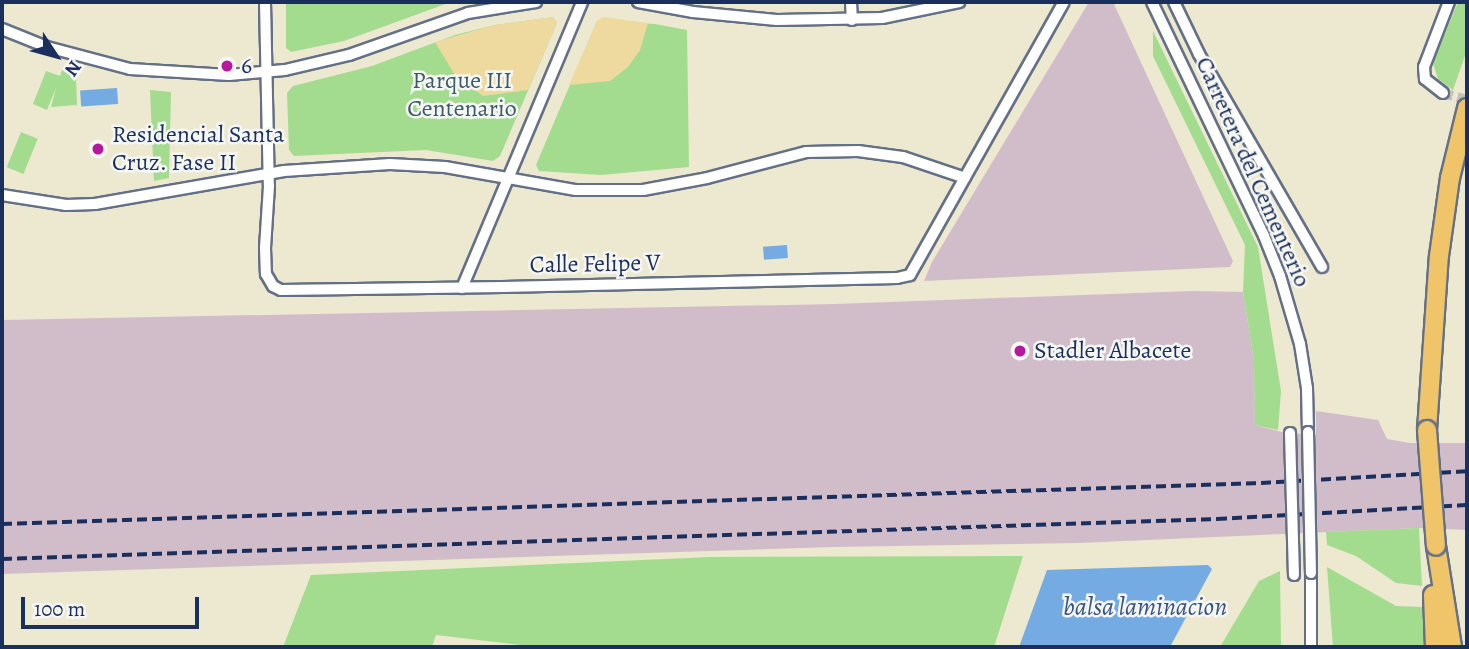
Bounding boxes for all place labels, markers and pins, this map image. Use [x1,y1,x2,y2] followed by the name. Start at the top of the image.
[241,52,252,80] place label: 6
[219,58,235,74] marker: 6
[112,121,284,177] place label: Residencial Santa Cruz. Fase II
[90,141,106,157] marker: Residencial Santa Cruz. Fase II
[1034,337,1191,365] place label: Stadler Albacete
[1012,343,1028,359] marker: Stadler Albacete

